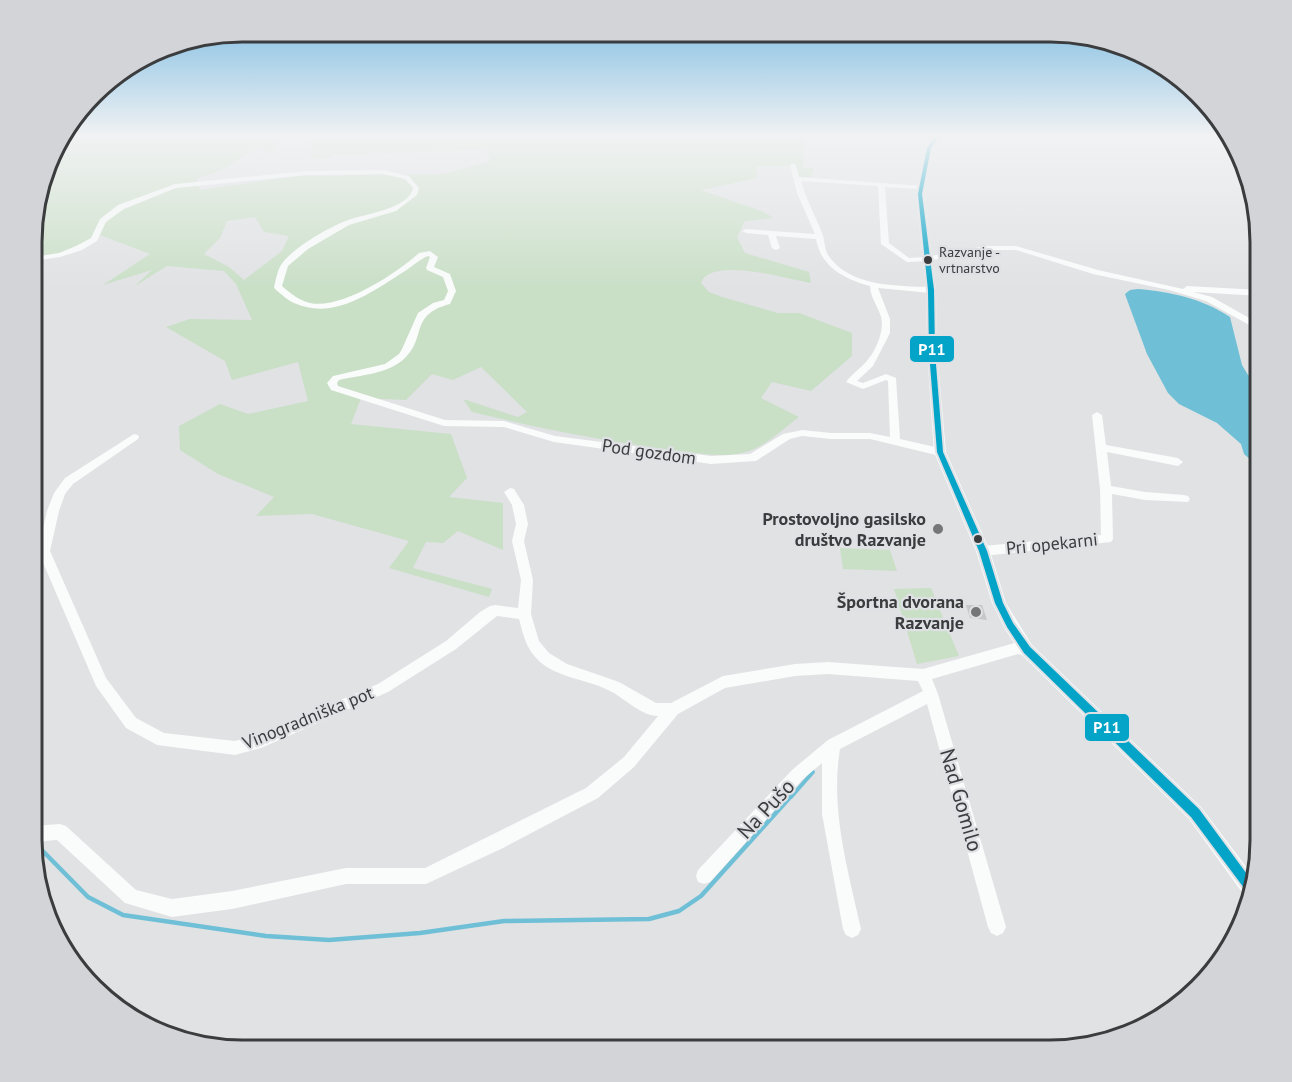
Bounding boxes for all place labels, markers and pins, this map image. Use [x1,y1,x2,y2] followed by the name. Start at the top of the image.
[939,243,1000,277] place label: Razvanje - vrtnarstvo
[922,254,934,266] marker: Razvanje - vrtnarstvo
[763,507,926,551] place label: Prostovoljno gasilsko društvo Razvanje
[931,522,945,536] marker: Prostovoljno gasilsko društvo Razvanje
[972,533,984,545] unlabelled marker
[837,590,964,634] place label: Športna dvorana Razvanje
[969,605,983,619] marker: Športna dvorana Razvanje

